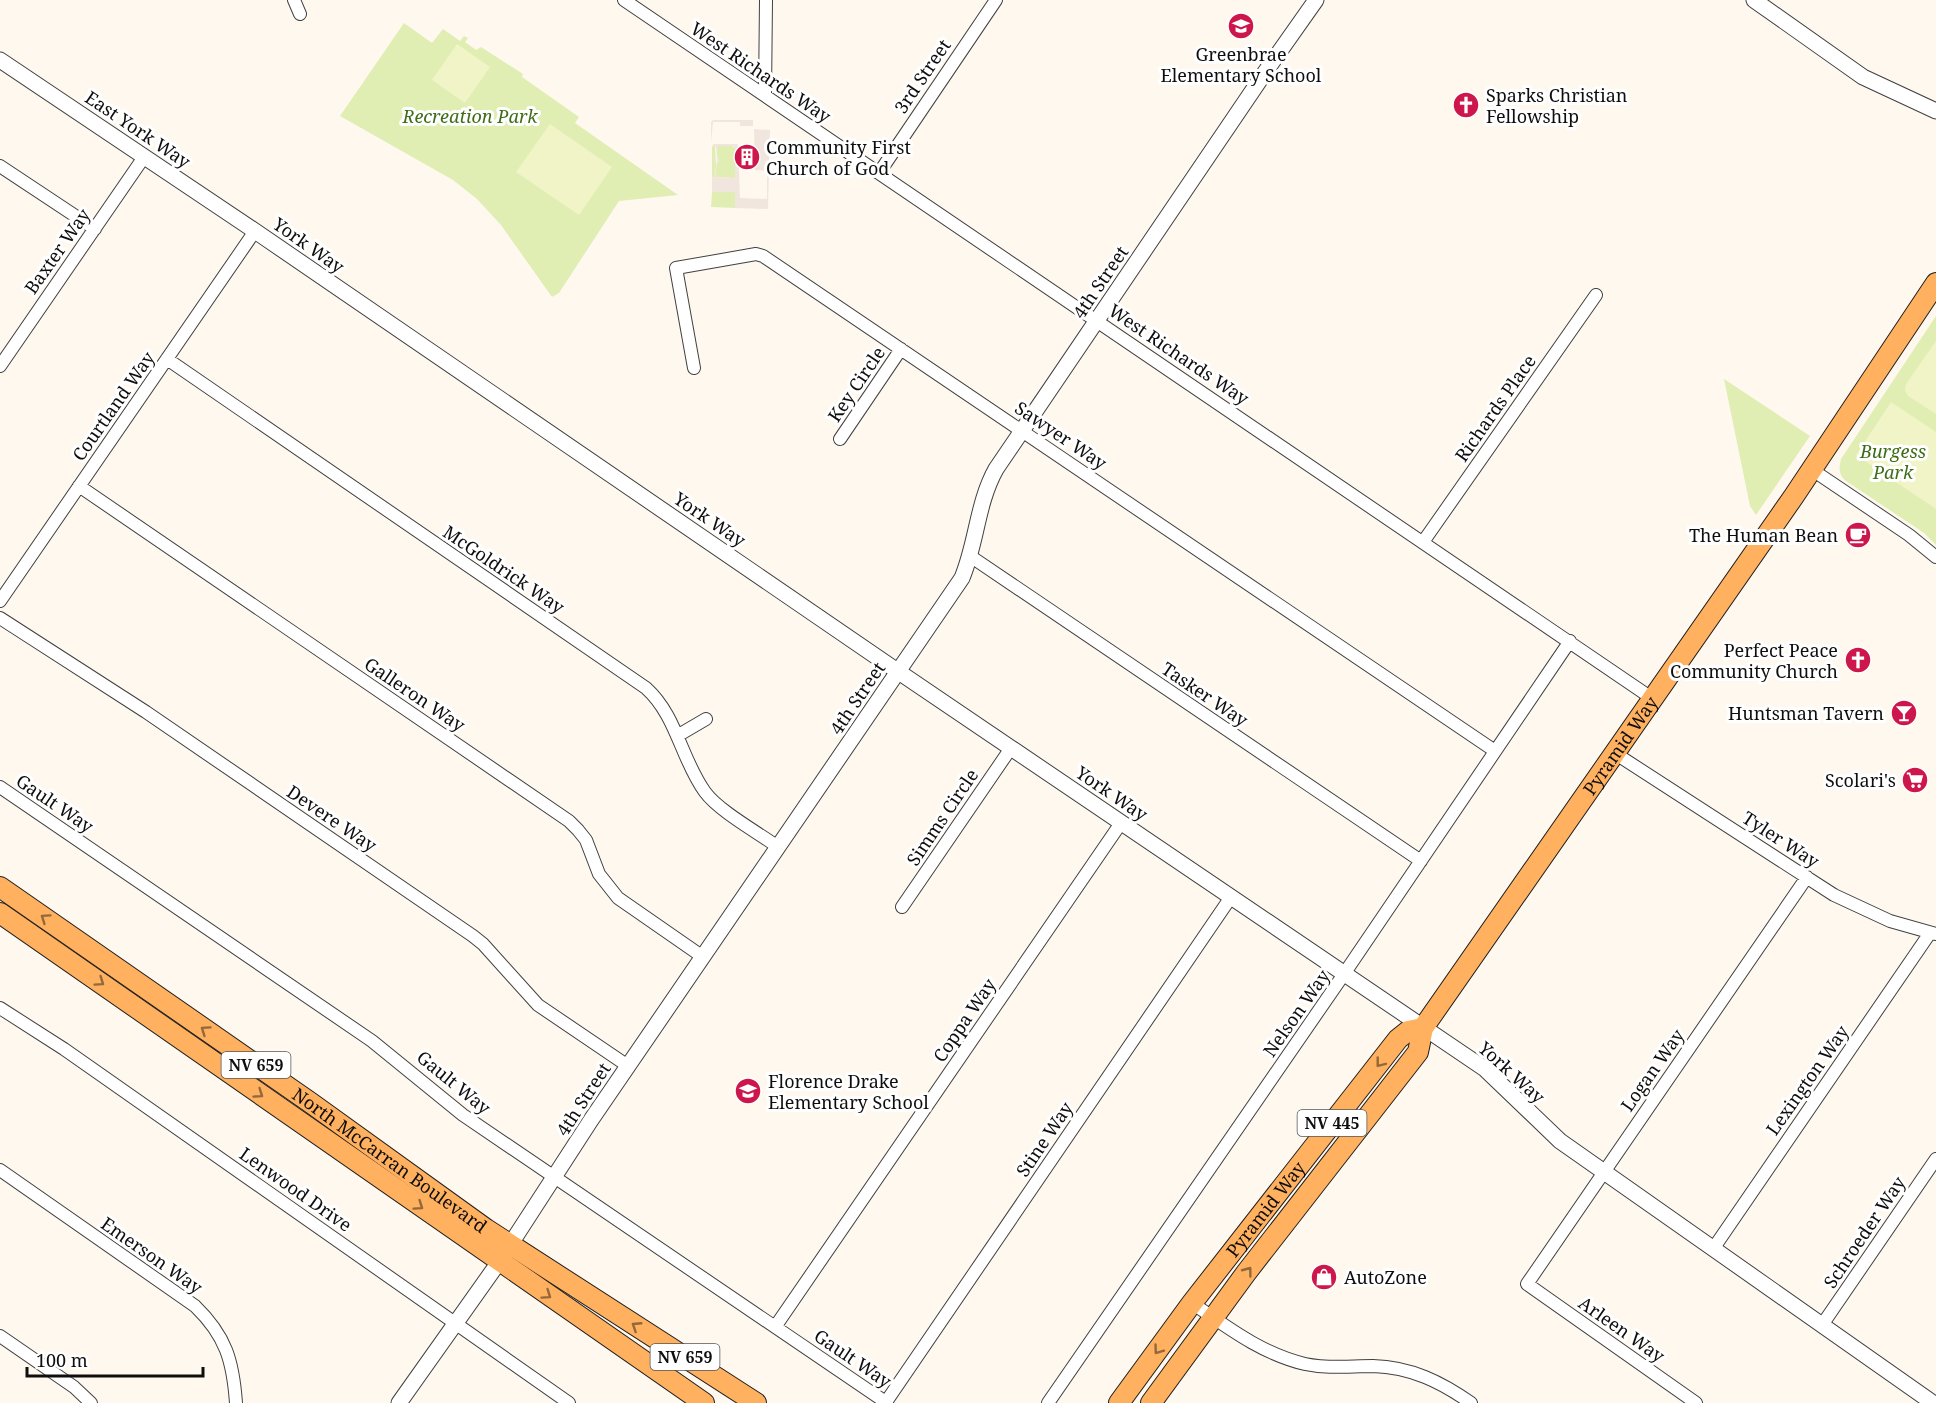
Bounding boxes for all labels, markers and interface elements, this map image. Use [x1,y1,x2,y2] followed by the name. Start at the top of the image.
[1226,11,1256,41] school or university icon: Greenbrae Elementary School
[686,16,837,128] street label: West Richards Way
[888,34,956,118] street label: 3rd Street
[1161,42,1322,87] place label: Greenbrae Elementary School
[1486,83,1628,128] place label: Sparks Christian Fellowship
[81,85,196,174] street label: East York Way
[1451,90,1481,120] church icon: Sparks Christian Fellowship
[401,104,538,128] park label: Recreation Park
[766,135,911,180] place label: Community First Church of God
[732,142,762,172] building icon: Community First Church of God
[19,203,96,298] street label: Baxter Way
[268,211,350,279] street label: York Way
[1067,241,1133,323] street label: 4th Street
[1104,298,1255,410] street label: West Richards Way
[822,342,890,426] street label: Key Circle
[66,346,160,465] street label: Courtland Way
[1449,350,1541,466] street label: Richards Place
[1010,395,1112,475] street label: Sawyer Way
[1859,439,1926,484] park label: Burgess Park
[669,486,751,552] street label: York Way
[439,520,570,619] street label: McGoldrick Way
[1843,520,1873,550] cafe icon: The Human Bean
[1689,523,1838,547] place label: The Human Bean
[1670,638,1838,683] place label: Perfect Peace Community Church
[1843,645,1873,675] church icon: Perfect Peace Community Church
[360,651,471,737] street label: Galleron Way
[1157,656,1254,732] street label: Tasker Way
[824,657,890,739] street label: 4th Street
[1577,691,1663,800] street label: Pyramid Way
[1889,698,1919,728] bar icon: Huntsman Tavern
[1728,701,1884,725] place label: Huntsman Tavern
[1071,760,1153,826] street label: York Way
[901,764,983,870] street label: Simms Circle
[1900,765,1930,795] supermarket icon: Scolari's
[12,768,99,838] street label: Gault Way
[1825,768,1896,792] place label: Scolari's
[283,779,382,857] street label: Devere Way
[1738,805,1825,873] street label: Tyler Way
[41,915,52,926] one-way arrow
[1257,964,1335,1061] street label: Nelson Way
[927,973,1001,1066] street label: Coppa Way
[93,975,104,986] one-way arrow
[1760,1020,1854,1140] street label: Lexington Way
[1615,1023,1690,1116] street label: Logan Way
[201,1026,212,1037] one-way arrow
[1473,1035,1551,1109] street label: York Way
[412,1045,497,1120] street label: Gault Way
[222,1052,290,1078] road number: NV 659
[1376,1056,1387,1067] one-way arrow
[550,1058,616,1140] street label: 4th Street
[768,1069,929,1114] place label: Florence Drake Elementary School
[733,1076,763,1106] school or university icon: Florence Drake Elementary School
[288,1082,492,1238] street label: North McCarran Boulevard
[253,1087,264,1098] one-way arrow
[1010,1096,1078,1181] street label: Stine Way
[1298,1110,1366,1136] road number: NV 445
[235,1141,357,1237] street label: Lenwood Drive
[1220,1156,1311,1262] street label: Pyramid Way
[1818,1171,1911,1293] street label: Schroeder Way
[412,1199,423,1210] one-way arrow
[97,1211,208,1299] street label: Emerson Way
[1309,1262,1339,1292] shop icon: AutoZone
[1344,1265,1427,1289] place label: AutoZone
[1241,1266,1252,1277] one-way arrow
[541,1288,552,1299] one-way arrow
[1574,1291,1670,1368] street label: Arleen Way
[632,1321,642,1333] one-way arrow
[810,1323,897,1393] street label: Gault Way
[27,1340,202,1378] scale bar
[1154,1343,1165,1354] one-way arrow
[650,1344,720,1370] road number: NV 659
[36,1348,88,1372] text: 100 m

